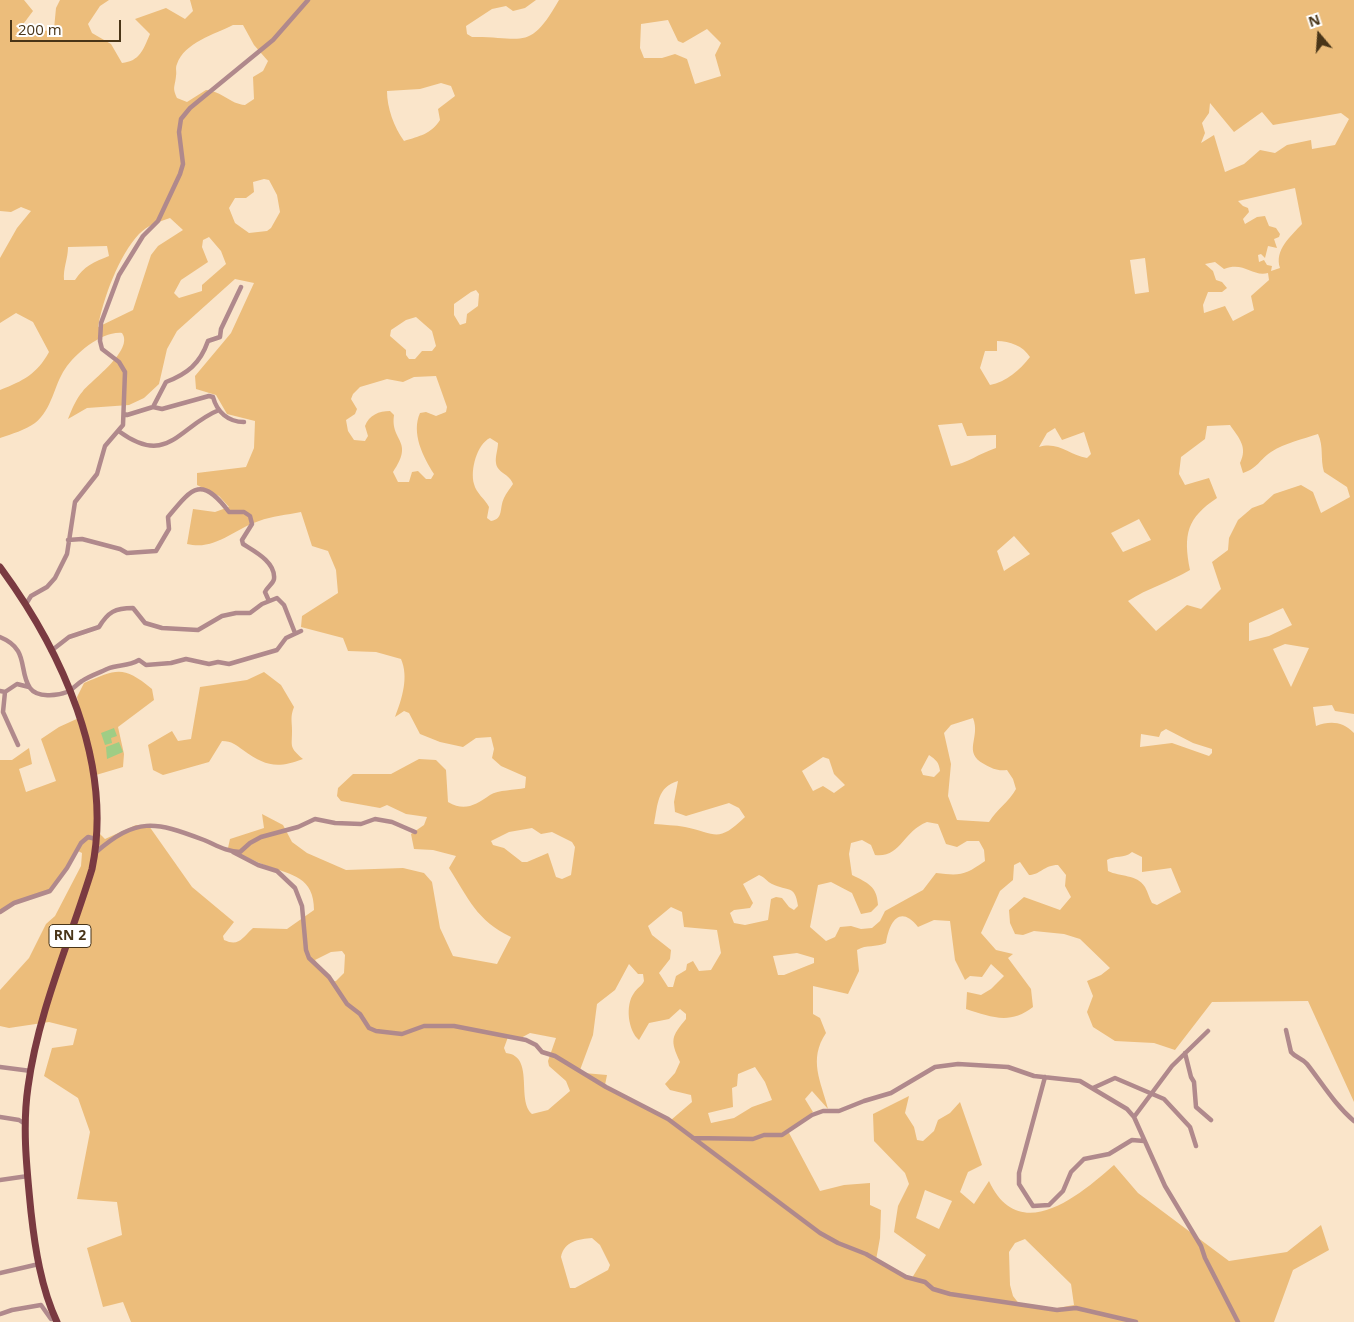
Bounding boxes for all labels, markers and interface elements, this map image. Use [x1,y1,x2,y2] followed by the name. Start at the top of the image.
[1306,9,1323,31] text: N
[12,10,124,42] scale bar
[1294,10,1344,60] north arrow
[18,19,62,39] text: 200 m
[49,924,91,948] road number: RN 2

